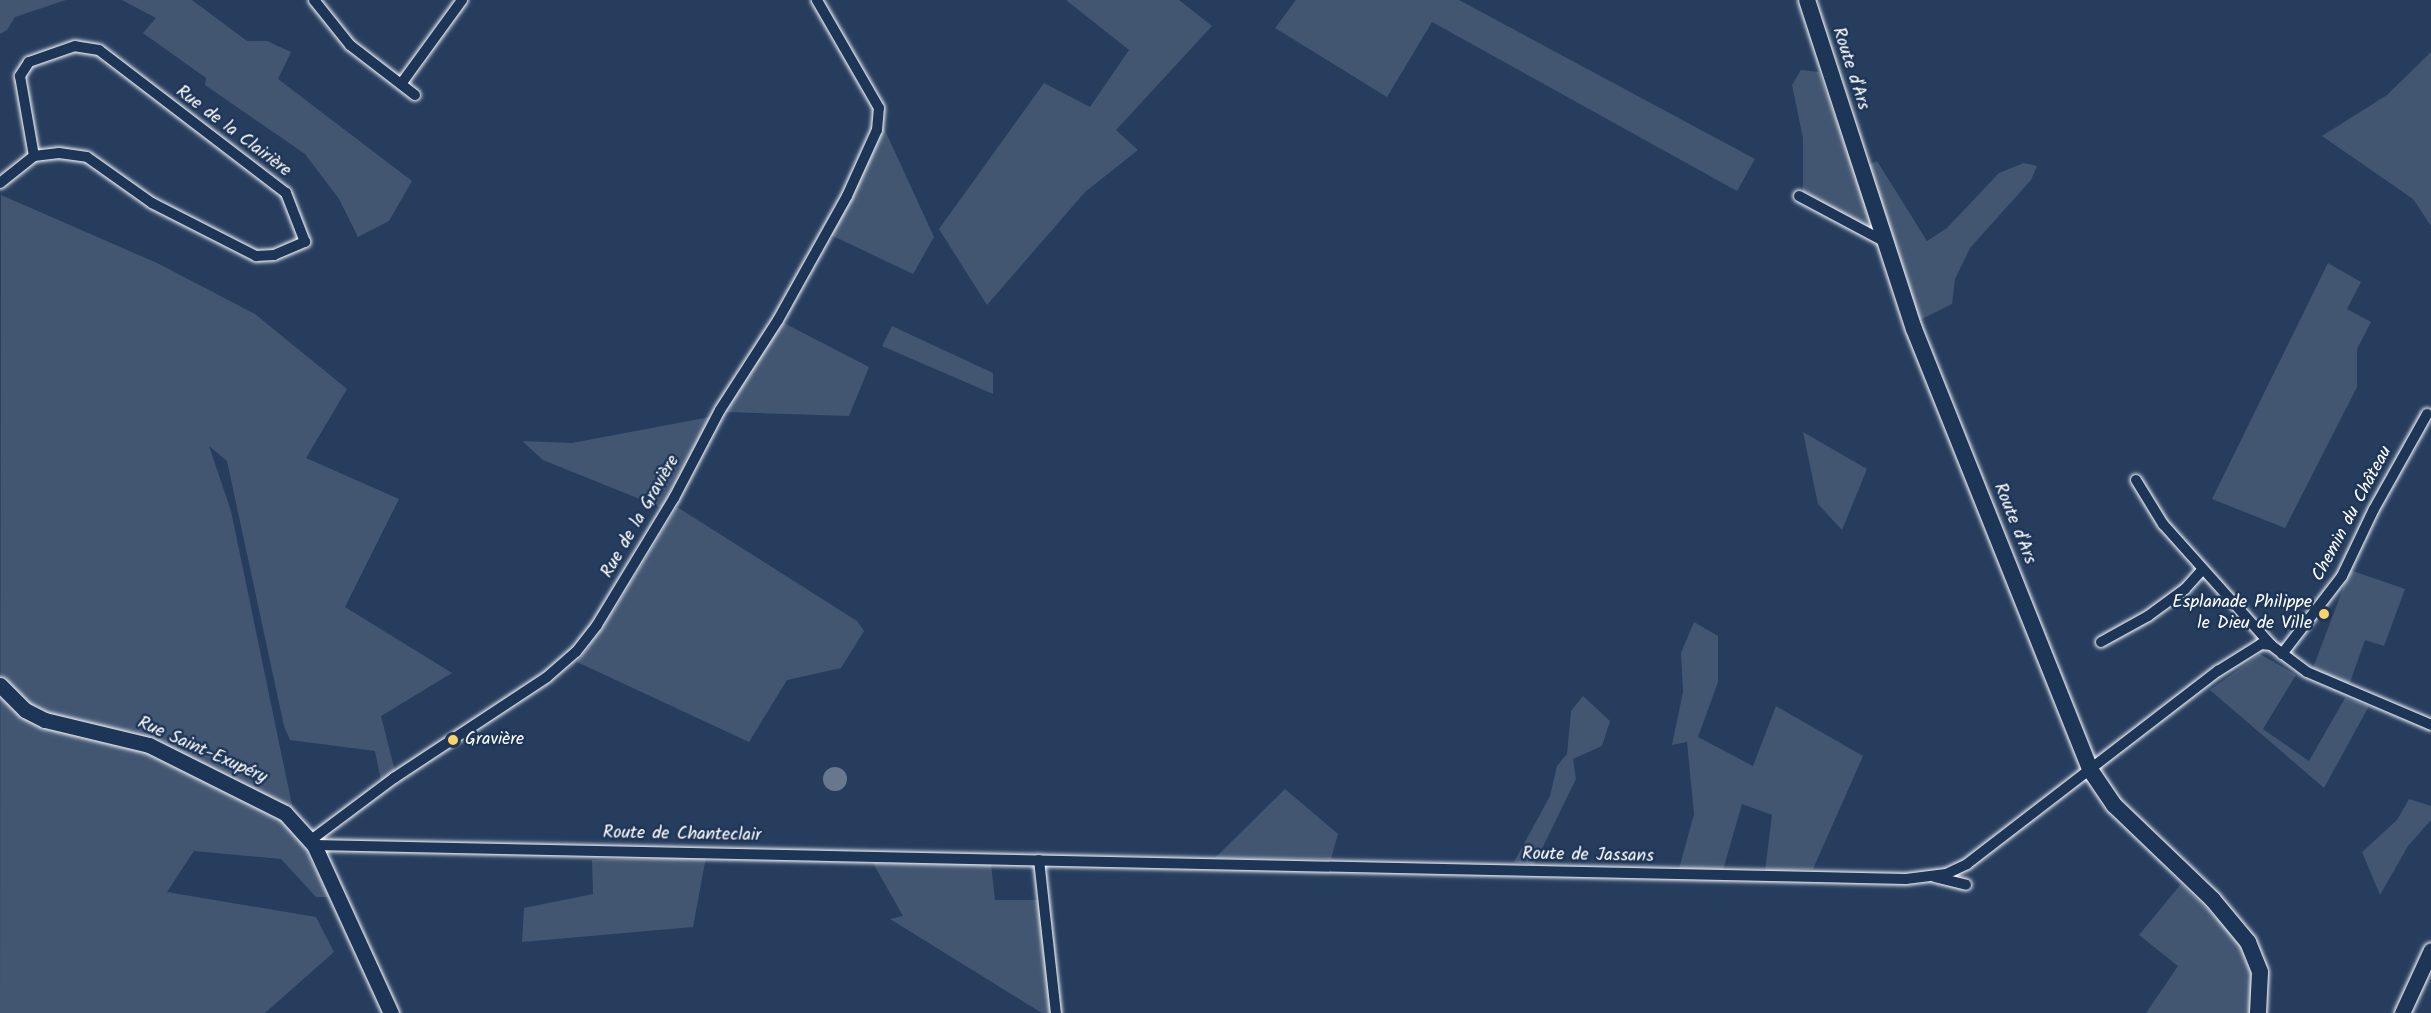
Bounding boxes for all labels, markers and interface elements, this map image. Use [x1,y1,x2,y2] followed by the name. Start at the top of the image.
[1826,25,1874,113] street label: Route d'Ars
[171,82,295,182] street label: Rue de la Clairière
[2308,443,2398,585] street label: Chemin du Château
[597,452,685,582] street label: Rue de la Gravière
[1988,480,2040,568] street label: Route d'Ars
[2172,593,2312,636] place label: Esplanade Philippe le Dieu de Ville
[2317,607,2331,621] marker: Esplanade Philippe le Dieu de Ville
[134,713,270,789] street label: Rue Saint-Exupéry
[465,729,524,751] place label: Gravière
[446,733,460,747] marker: Gravière
[603,823,761,847] street label: Route de Chanteclair
[1522,844,1654,868] street label: Route de Jassans

